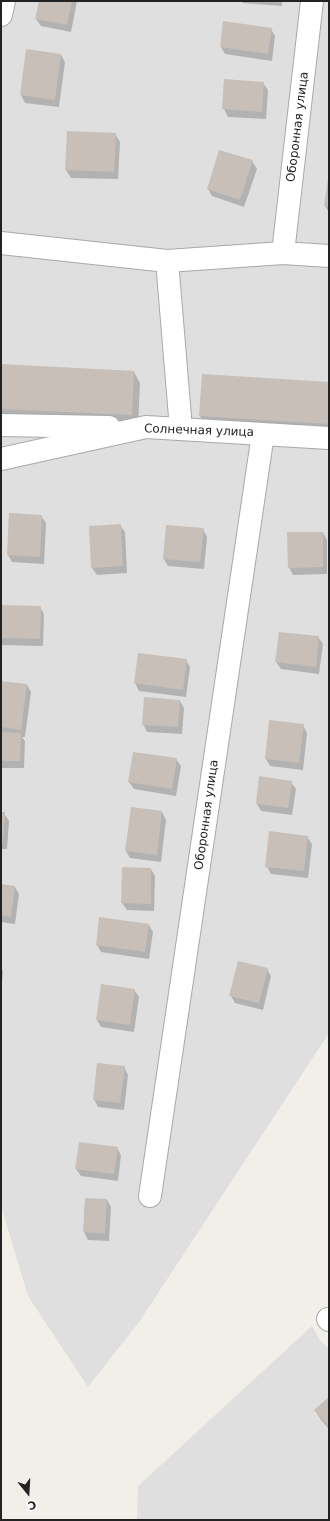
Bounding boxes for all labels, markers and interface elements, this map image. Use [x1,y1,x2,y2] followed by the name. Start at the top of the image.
[284,71,312,183] street label: Оборонная улица
[144,422,254,440] street label: Солнечная улица
[192,759,222,871] street label: Оборонная улица
[8,1473,48,1513] north arrow
[26,1497,38,1512] text: С

